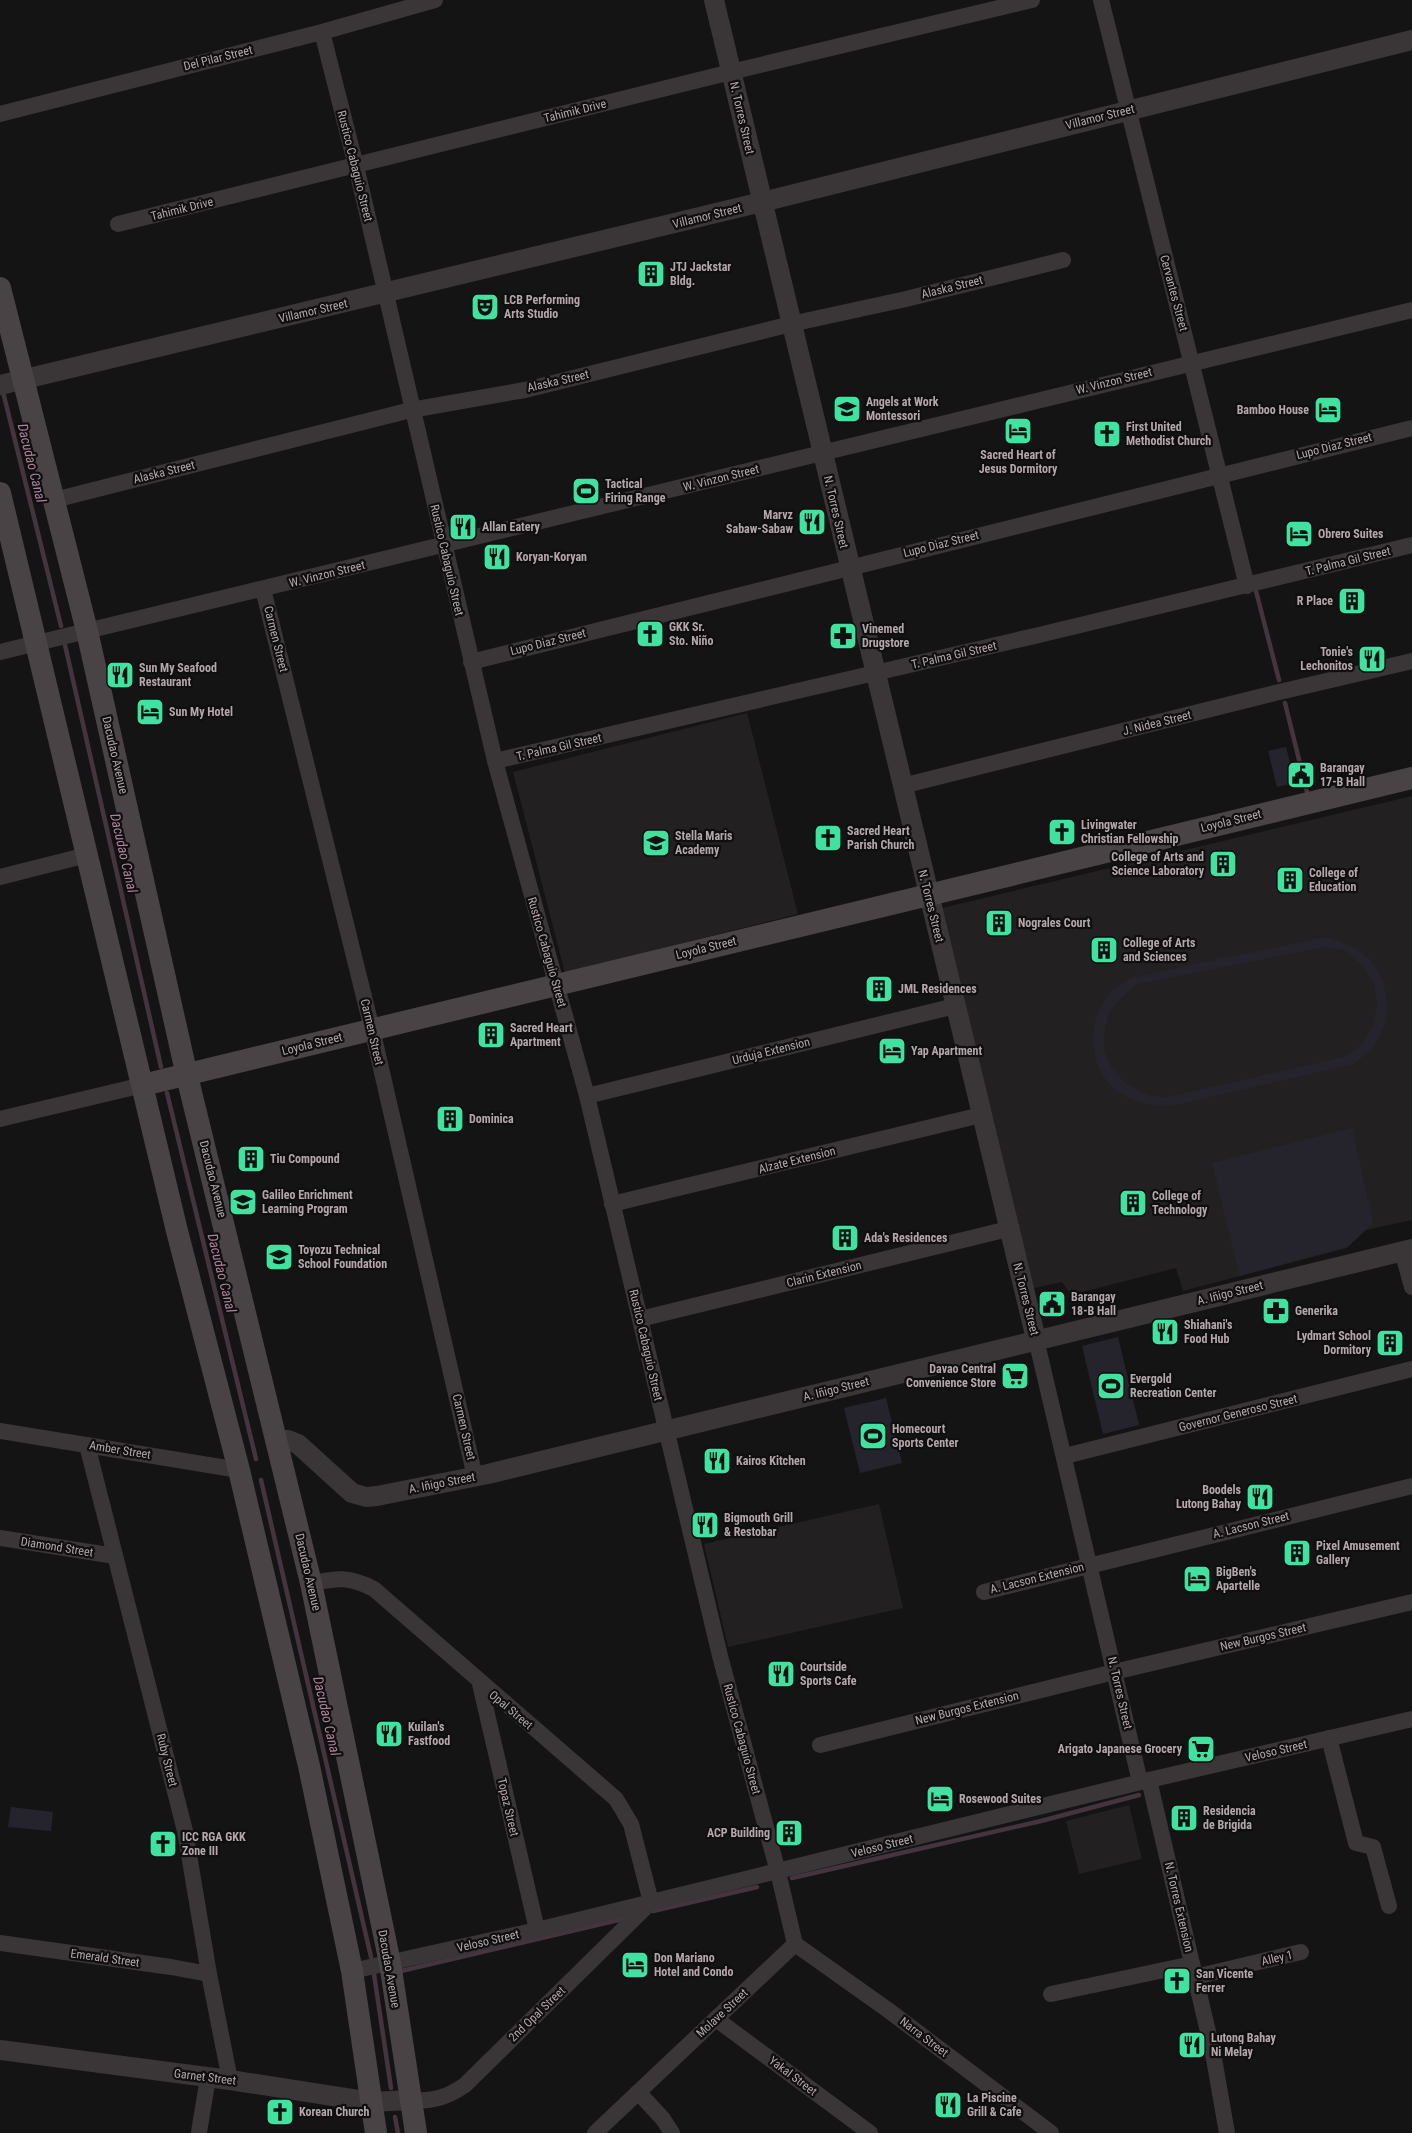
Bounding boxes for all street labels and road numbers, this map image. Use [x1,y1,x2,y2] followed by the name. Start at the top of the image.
[182,43,254,73] street label: Del Pilar Street
[727,80,757,156] street label: N. Torres Street
[542,96,608,126] street label: Tahimik Drive
[1064,102,1136,132] street label: Villamor Street
[334,109,376,223] street label: Rustico Cabaguio Street
[149,194,215,224] street label: Tahimik Drive
[671,201,743,231] street label: Villamor Street
[1157,253,1191,333] street label: Cervantes Street
[920,272,985,301] street label: Alaska Street
[277,296,349,326] street label: Villamor Street
[1075,365,1154,397] street label: W. Vinzon Street
[526,367,591,395] street label: Alaska Street
[1295,430,1374,462] street label: Lupo Diaz Street
[132,457,197,486] street label: Alaska Street
[682,462,761,494] street label: W. Vinzon Street
[821,474,851,550] street label: N. Torres Street
[427,503,467,617] street label: Rustico Cabaguio Street
[902,528,981,560] street label: Lupo Diaz Street
[1304,544,1392,578] street label: T. Palma Gil Street
[288,558,367,590] street label: W. Vinzon Street
[261,605,291,674] street label: Carmen Street
[509,626,588,658] street label: Lupo Diaz Street
[910,638,998,672] street label: T. Palma Gil Street
[1121,708,1193,738] street label: J. Nidea Street
[99,715,131,795] street label: Dacudao Avenue
[515,730,603,764] street label: T. Palma Gil Street
[1199,807,1263,835] street label: Loyola Street
[915,868,947,944] street label: N. Torres Street
[525,895,570,1009] street label: Rustico Cabaguio Street
[674,934,738,962] street label: Loyola Street
[358,998,387,1067] street label: Carmen Street
[280,1030,344,1058] street label: Loyola Street
[731,1035,811,1067] street label: Urduja Extension
[197,1139,229,1219] street label: Dacudao Avenue
[757,1144,837,1176] street label: Alzate Extension
[785,1258,863,1290] street label: Clarin Extension
[1010,1261,1042,1337] street label: N. Torres Street
[1196,1278,1265,1308] street label: A. Iñigo Street
[626,1288,666,1402] street label: Rustico Cabaguio Street
[802,1374,871,1404] street label: A. Iñigo Street
[1177,1391,1299,1435] street label: Governor Generoso Street
[450,1393,479,1462] street label: Carmen Street
[88,1438,152,1462] street label: Amber Street
[408,1470,477,1496] street label: A. Iñigo Street
[1211,1509,1291,1541] street label: A. Lacson Street
[292,1532,324,1612] street label: Dacudao Avenue
[20,1534,95,1560] street label: Diamond Street
[989,1560,1086,1596] street label: A. Lacson Extension
[1219,1620,1308,1654] street label: New Burgos Street
[1105,1655,1135,1731] street label: N. Torres Street
[721,1682,764,1796] street label: Rustico Cabaguio Street
[486,1688,536,1733] street label: Opal Street
[914,1688,1020,1728] street label: New Burgos Extension
[154,1732,180,1788] street label: Ruby Street
[1244,1737,1309,1765] street label: Veloso Street
[494,1776,522,1838] street label: Topaz Street
[850,1831,915,1860] street label: Veloso Street
[1162,1861,1196,1954] street label: N. Torres Extension
[456,1927,521,1955] street label: Veloso Street
[375,1929,403,2009] street label: Dacudao Avenue
[70,1946,141,1970] street label: Emerald Street
[1260,1948,1294,1968] street label: Alley 1
[506,1983,568,2044] street label: 2nd Opal Street
[693,1985,751,2040] street label: Molave Street
[897,2014,951,2060] street label: Narra Street
[766,2053,820,2099] street label: Yakal Street
[173,2066,237,2088] street label: Garnet Street

